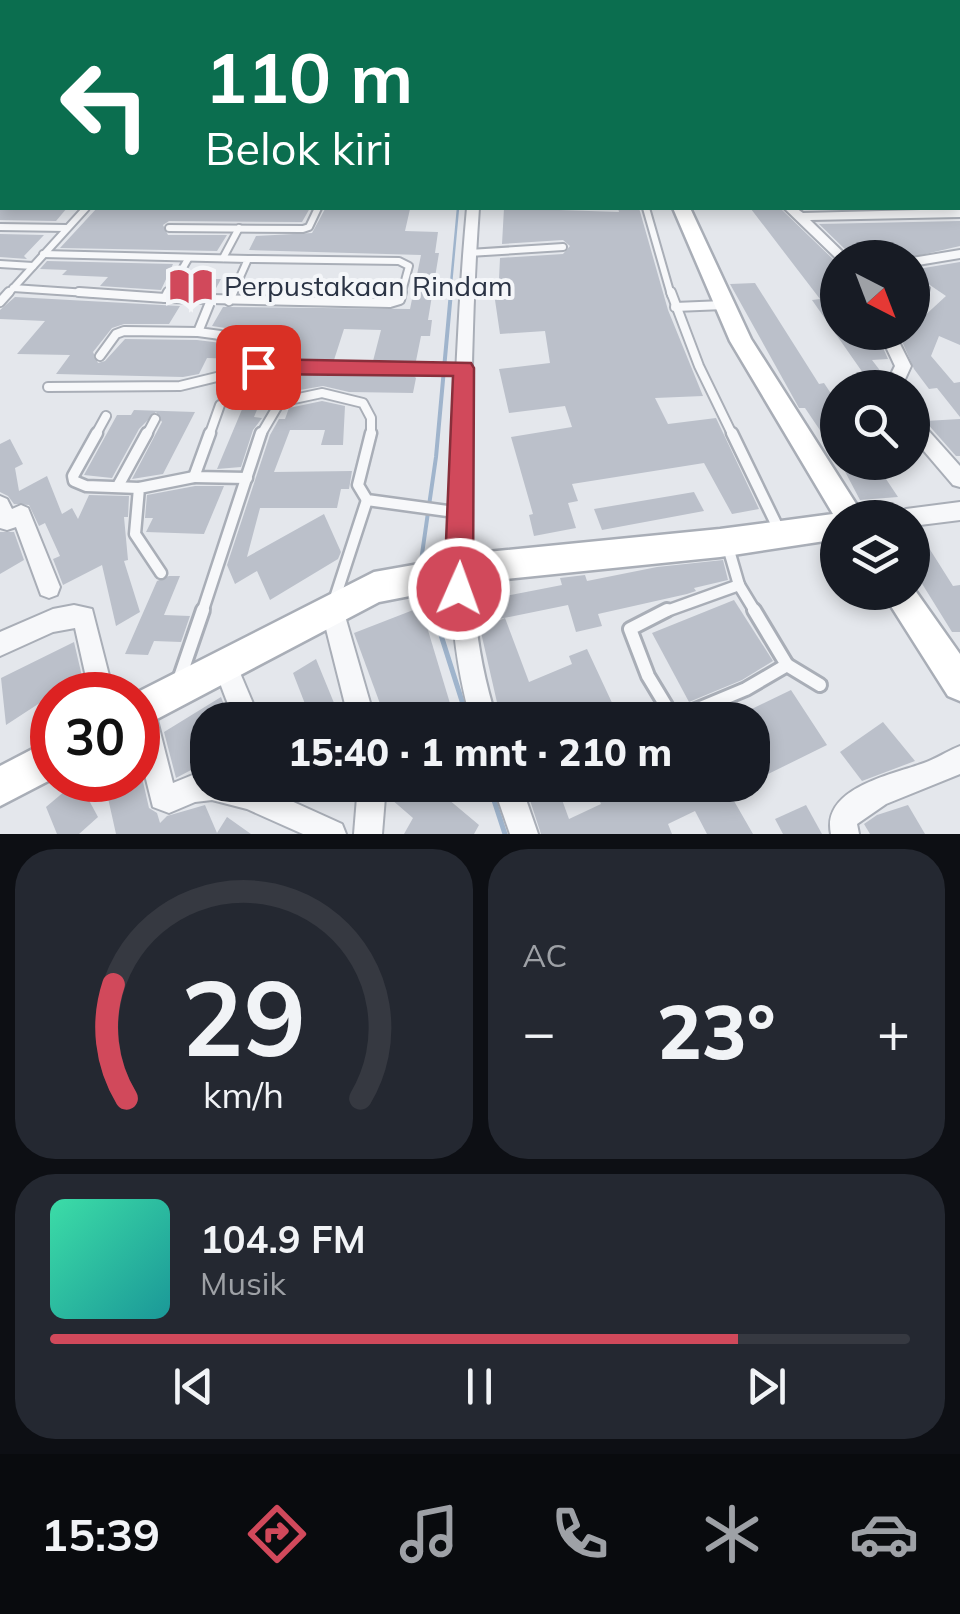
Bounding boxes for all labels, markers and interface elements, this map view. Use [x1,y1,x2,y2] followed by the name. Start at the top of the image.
[205,33,413,121] text: 110 m
[40,40,170,170] icon: left
[205,120,392,176] text: Belok kiri
[820,240,930,350] north arrow
[820,240,930,610] map controls
[167,262,215,310] library icon: Perpustakaan Rindam
[224,268,513,303] place label: Perpustakaan Rindam
[216,325,301,410] pin
[231,340,286,395] icon: arrive
[820,370,930,480] button: search
[820,500,930,610] button: layers
[407,537,511,641] position arrow
[30,672,160,802] speed limit sign: 30
[288,728,672,776] text: 15:40 · 1 mnt · 210 m
[523,935,568,975] text: AC
[181,951,306,1082] text: 29
[657,984,776,1078] text: 23°
[523,997,556,1066] text: −
[877,997,910,1066] text: +
[203,1072,284,1117] text: km/h
[200,1215,366,1263] text: 104.9 FM
[200,1263,286,1303] text: Musik
[166,1359,221,1414] icon: previous
[452,1359,507,1414] icon: pause
[739,1359,794,1414] icon: next
[242,1499,312,1569] icon: directions
[394,1499,464,1569] icon: music
[545,1499,615,1569] icon: phone
[697,1499,767,1569] icon: climate
[849,1499,919,1569] icon: car
[41,1506,160,1562] text: 15:39

